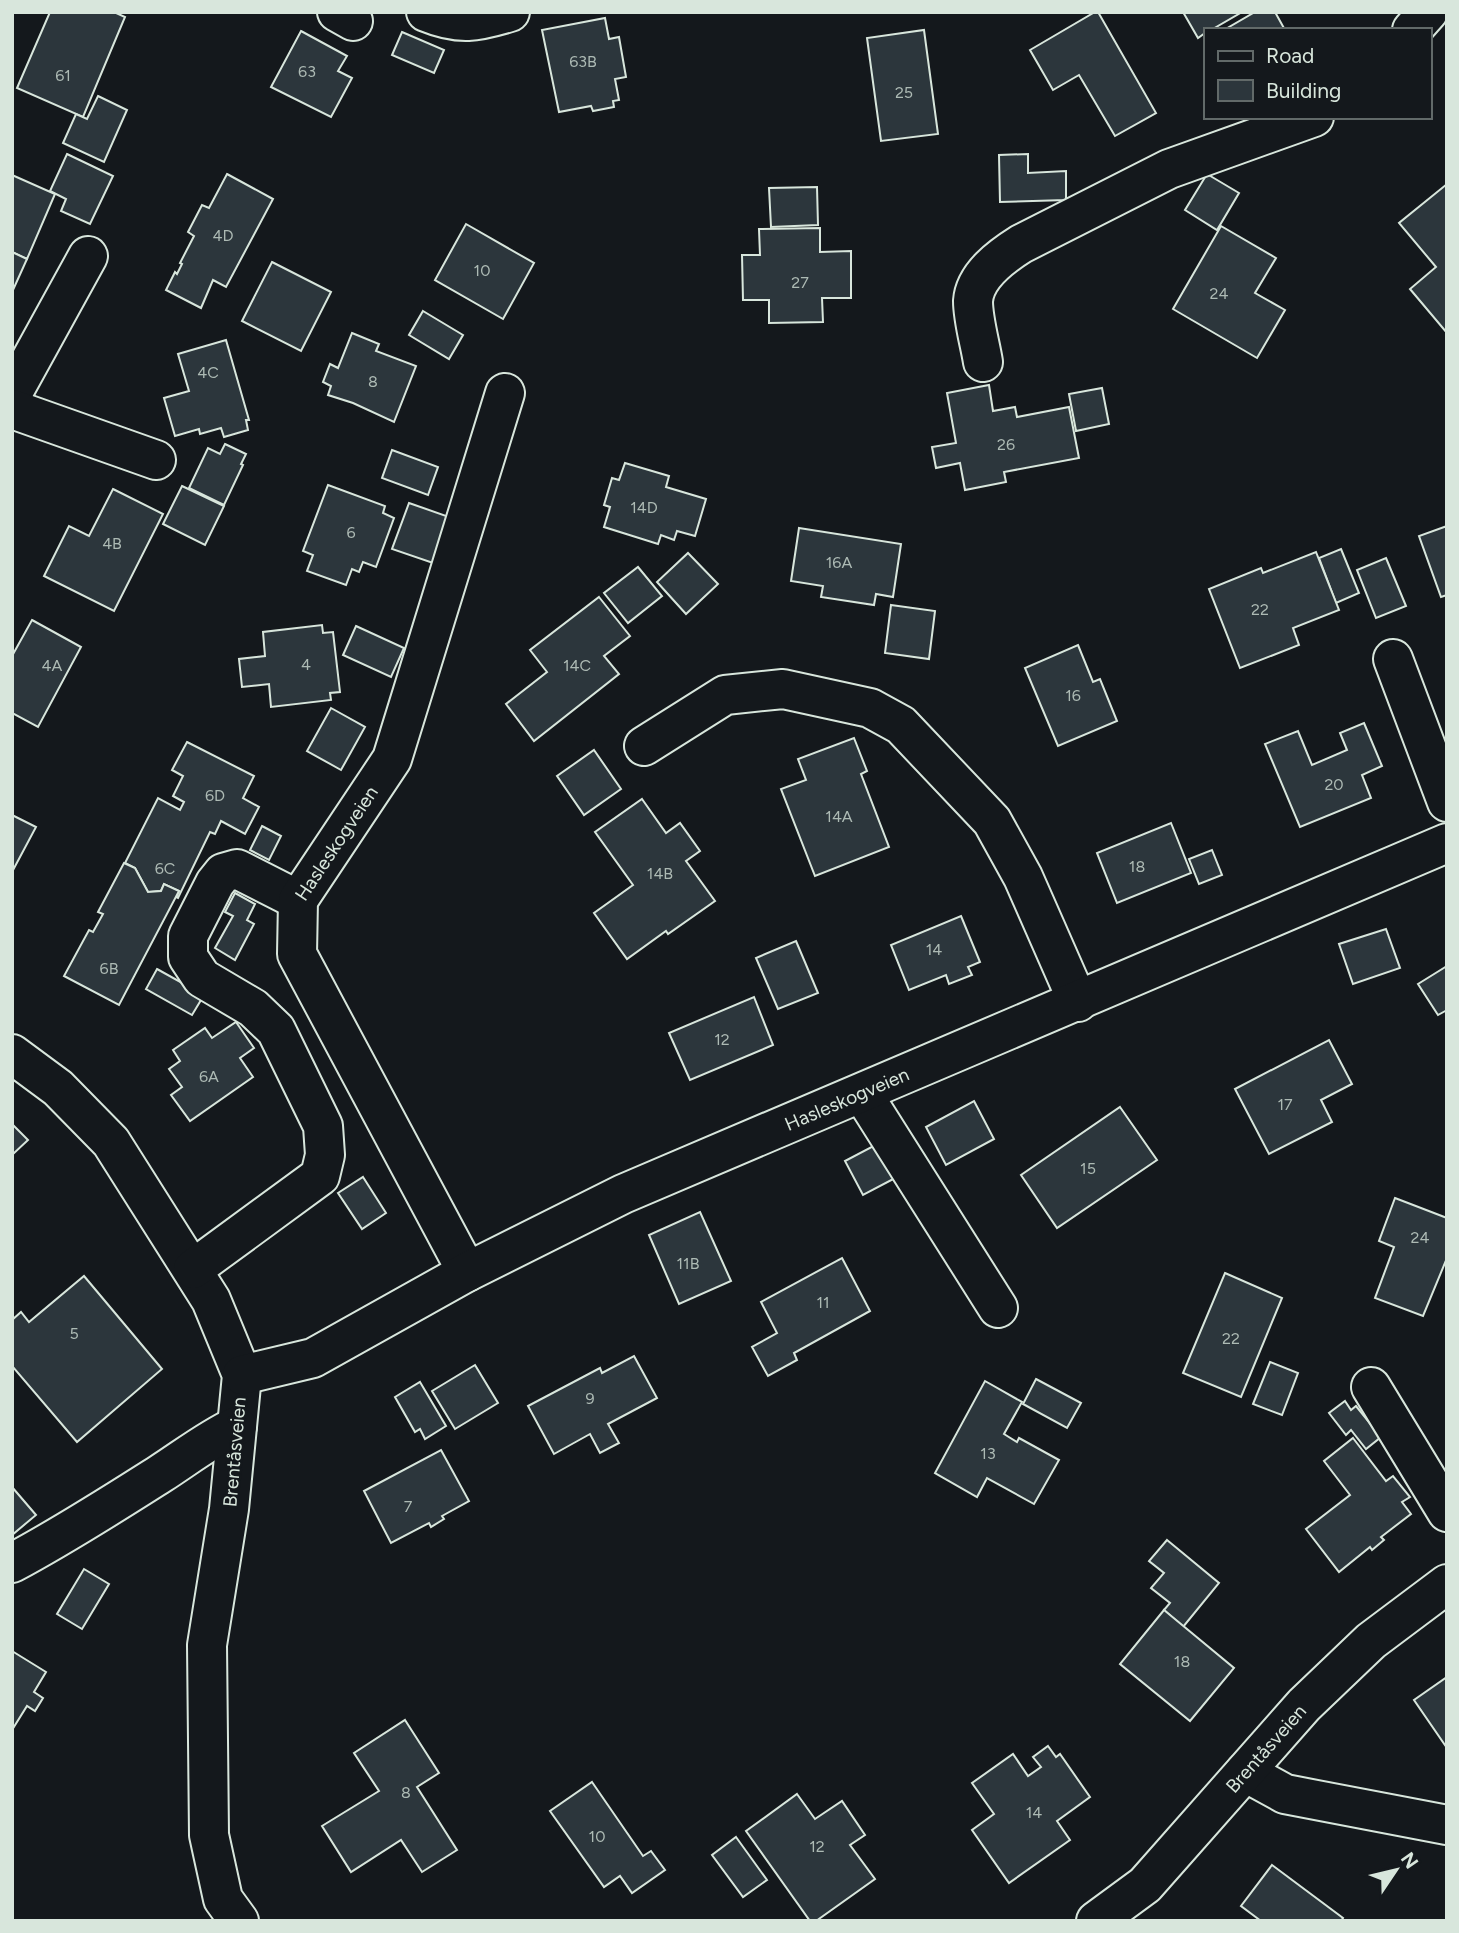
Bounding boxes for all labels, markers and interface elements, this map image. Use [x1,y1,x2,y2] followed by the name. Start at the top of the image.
[1204,28,1431,119] legend
[1266,43,1314,68] text: Road
[569,52,597,71] house number: 63B
[298,62,316,81] house number: 63
[55,66,71,85] house number: 61
[1266,78,1341,103] text: Building
[895,83,913,102] house number: 25
[213,226,233,245] house number: 4D
[474,261,490,280] house number: 10
[791,273,809,292] house number: 27
[1210,284,1228,303] house number: 24
[197,363,219,382] house number: 4C
[368,372,378,391] house number: 8
[997,435,1015,454] house number: 26
[630,498,658,517] house number: 14D
[346,523,356,542] house number: 6
[102,534,122,553] house number: 4B
[826,553,852,572] house number: 16A
[1251,600,1269,619] house number: 22
[301,655,311,674] house number: 4
[42,656,63,675] house number: 4A
[563,656,591,675] house number: 14C
[1065,686,1081,705] house number: 16
[1324,775,1344,794] house number: 20
[290,782,383,905] street label: Hasleskogveien
[205,786,225,805] house number: 6D
[825,807,853,826] house number: 14A
[1129,857,1145,876] house number: 18
[155,859,175,878] house number: 6C
[647,864,673,883] house number: 14B
[926,940,942,959] house number: 14
[100,959,119,978] house number: 6B
[714,1030,730,1049] house number: 12
[781,1063,913,1136] street label: Hasleskogveien
[199,1067,219,1086] house number: 6A
[1277,1095,1293,1114] house number: 17
[1080,1159,1096,1178] house number: 15
[1411,1228,1429,1247] house number: 24
[677,1254,700,1273] house number: 11B
[816,1293,830,1312] house number: 11
[69,1324,79,1343] house number: 5
[1222,1329,1240,1348] house number: 22
[585,1389,595,1408] house number: 9
[218,1396,251,1508] street label: Brentåsveien
[980,1444,996,1463] house number: 13
[404,1497,413,1516] house number: 7
[1174,1652,1190,1671] house number: 18
[1221,1700,1311,1798] street label: Brentåsveien
[401,1783,411,1802] house number: 8
[1026,1803,1042,1822] house number: 14
[589,1827,605,1846] house number: 10
[1361,1835,1431,1905] north arrow
[809,1837,825,1856] house number: 12
[1396,1848,1423,1873] text: N

